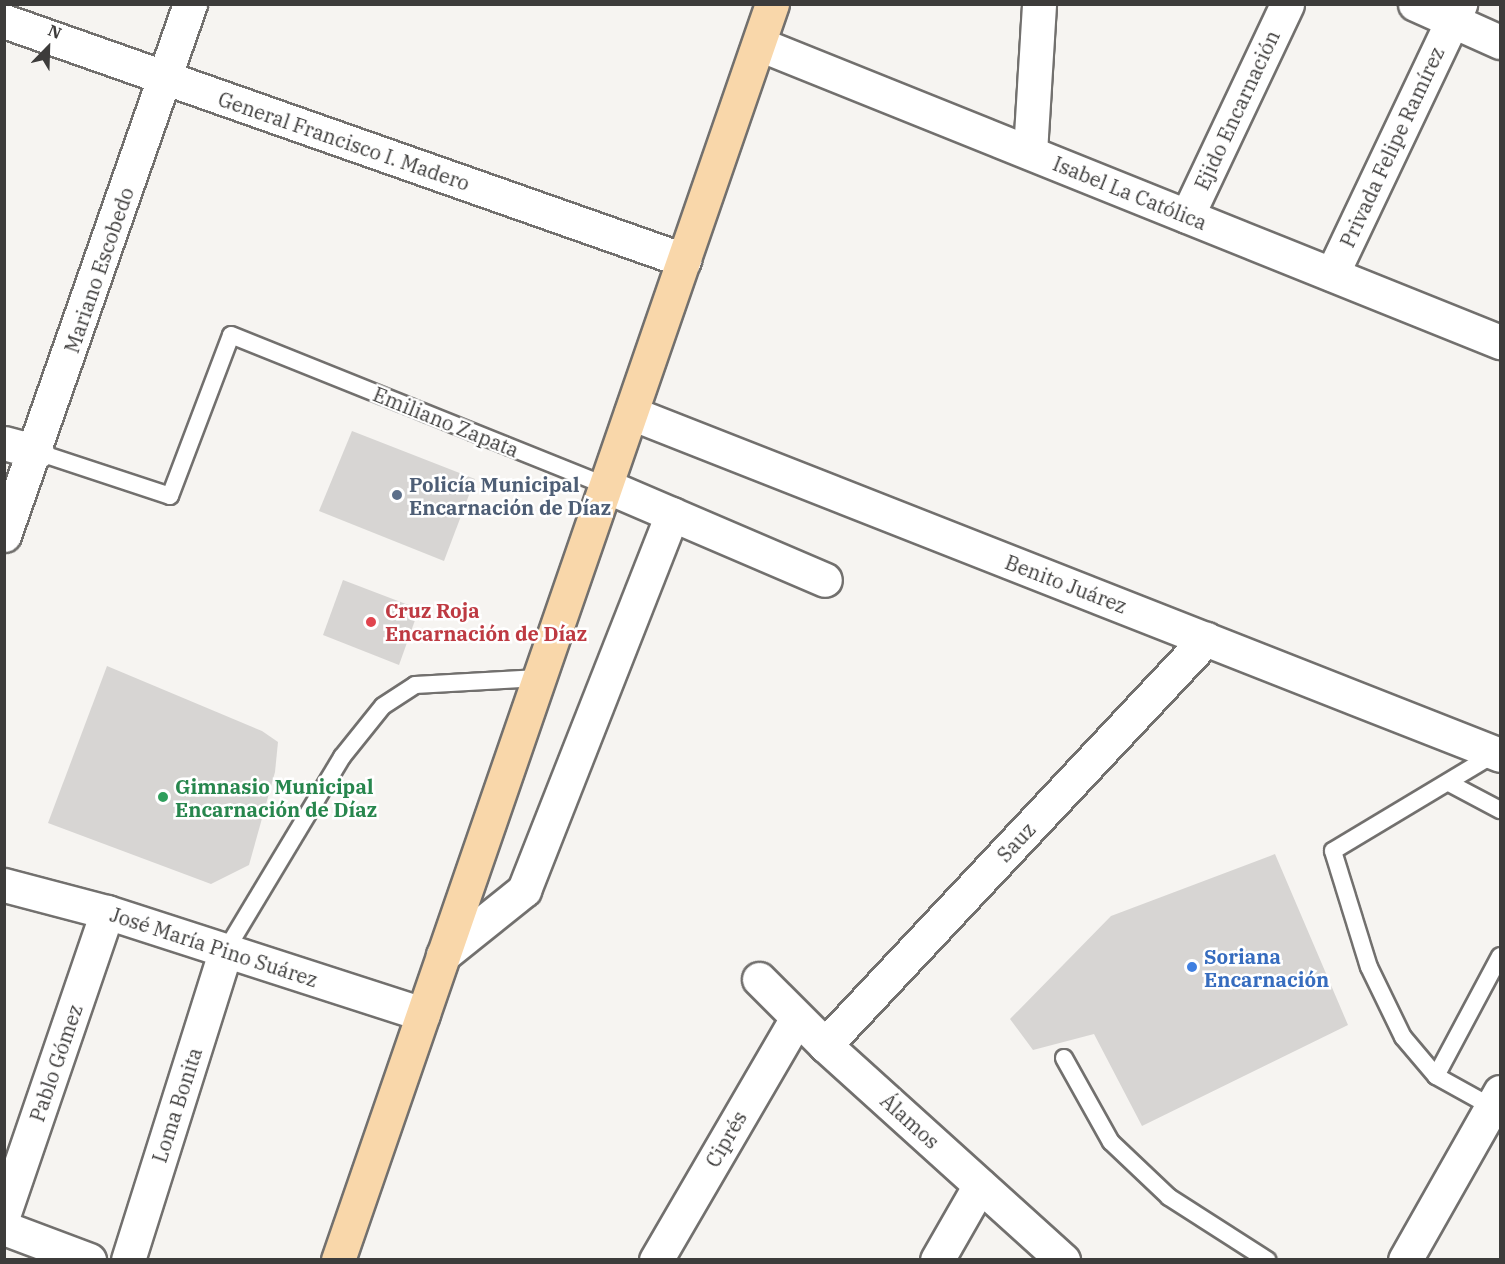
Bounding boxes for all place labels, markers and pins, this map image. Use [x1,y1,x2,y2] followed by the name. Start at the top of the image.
[409,472,611,519] place label: Policía Municipal Encarnación de Díaz
[390,488,404,502] marker: Policía Municipal Encarnación de Díaz
[385,598,587,645] place label: Cruz Roja Encarnación de Díaz
[362,613,380,631] marker: Cruz Roja Encarnación de Díaz
[175,774,377,821] place label: Gimnasio Municipal Encarnación de Díaz
[156,790,170,804] marker: Gimnasio Municipal Encarnación de Díaz
[1204,944,1329,991] place label: Soriana Encarnación
[1185,960,1199,974] marker: Soriana Encarnación

